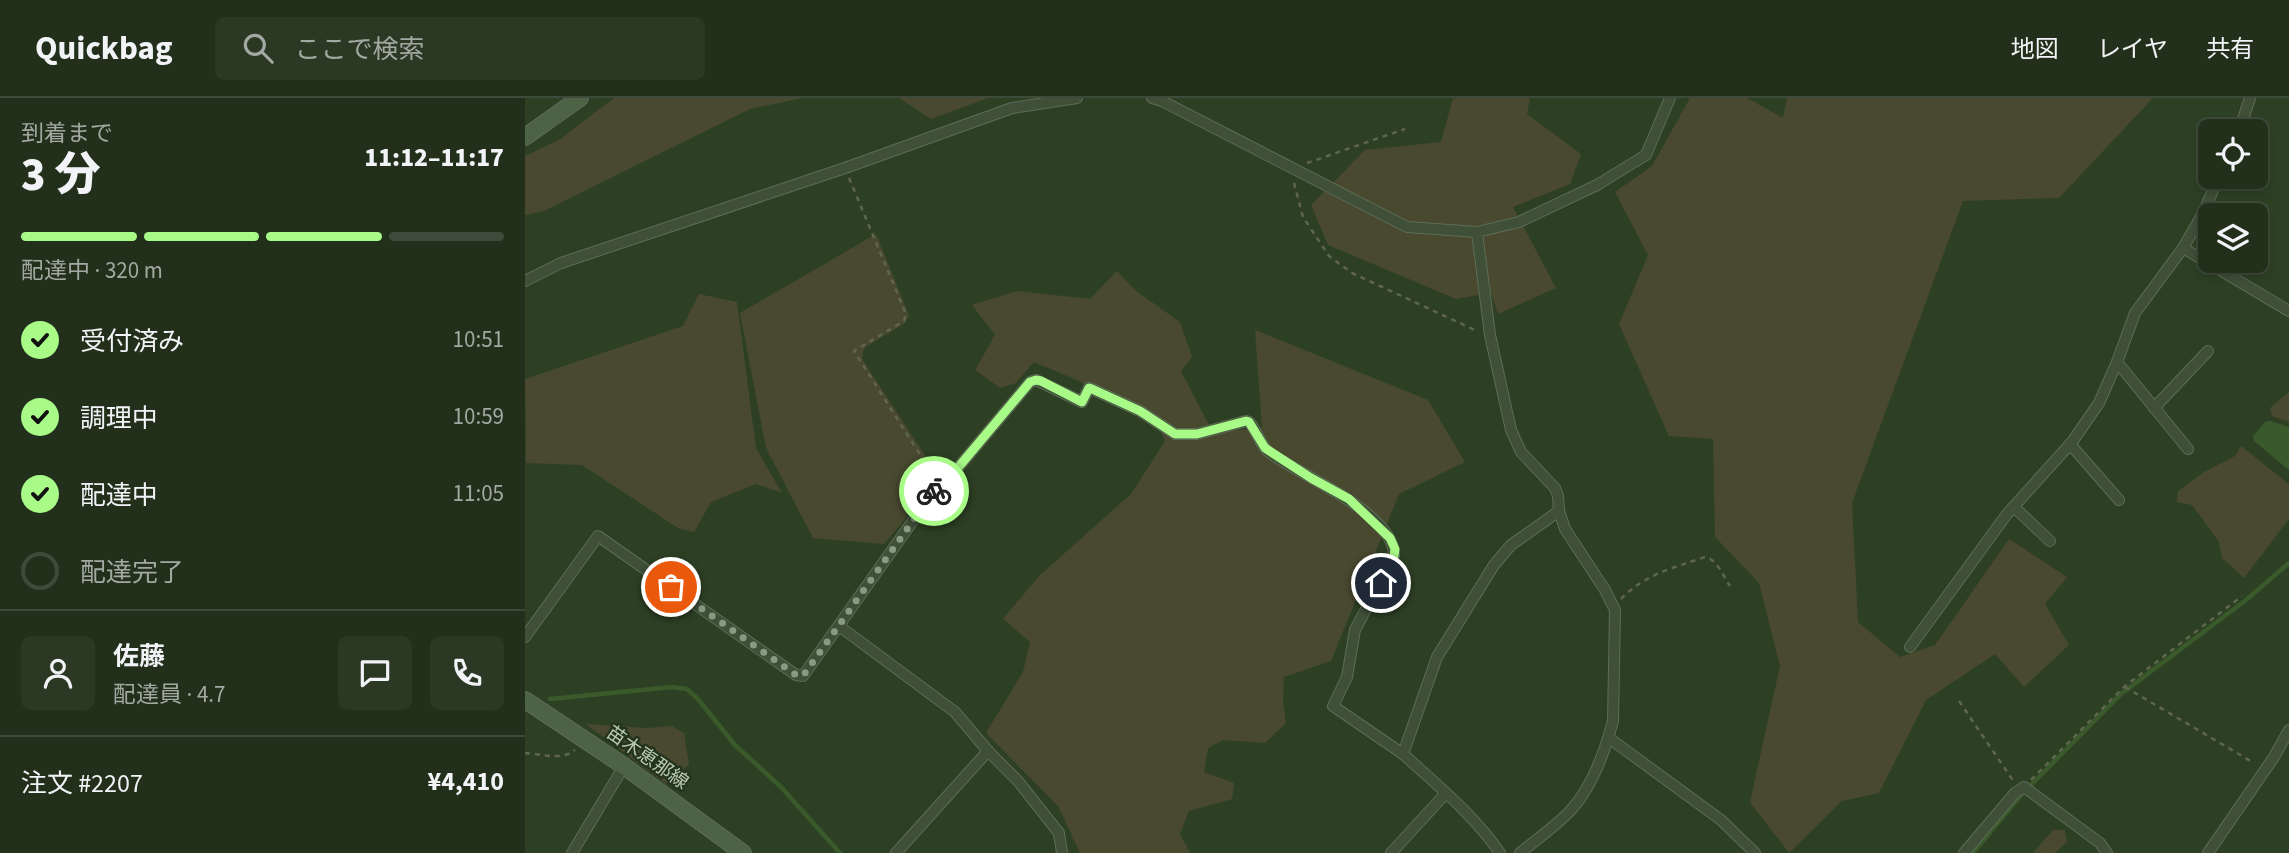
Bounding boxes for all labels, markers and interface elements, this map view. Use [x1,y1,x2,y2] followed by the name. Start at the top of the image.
[215,17,705,80] search box
[35,25,173,72] text: Quickbag
[239,29,277,67] icon: search
[295,31,425,68] text: ここで検索
[2011,32,2059,67] text: 地図
[2097,32,2168,67] text: レイヤ
[2206,32,2254,67] text: 共有
[21,117,113,150] text: 到着まで
[2198,119,2268,273] map controls
[2198,119,2268,189] button: locate
[364,139,504,176] text: 11:12–11:17
[21,143,101,208] text: 3 分
[2198,203,2268,273] button: layers
[21,254,163,287] text: 配達中 · 320 m
[21,321,59,359] icon: check
[80,323,184,360] text: 受付済み
[453,323,504,356] text: 10:51
[21,398,59,436] icon: check
[80,400,158,437] text: 調理中
[453,400,504,433] text: 10:59
[899,456,969,526] courier
[915,472,953,510] icon: bike
[21,475,59,513] icon: check
[80,477,158,514] text: 配達中
[453,477,504,510] text: 11:05
[1351,553,1411,613] pin
[80,554,184,591] text: 配達完了
[641,557,701,617] pin
[1362,564,1400,602] icon: home
[652,568,690,606] icon: bag
[21,636,95,710] button: person
[338,636,412,710] button: chat
[430,636,504,710] button: phone
[113,638,165,675] text: 佐藤
[113,678,226,711] text: 配達員 · 4.7
[600,720,694,796] street label: 苗木恵那線
[428,763,504,800] text: ¥4,410
[21,765,143,802] text: 注文 #2207

